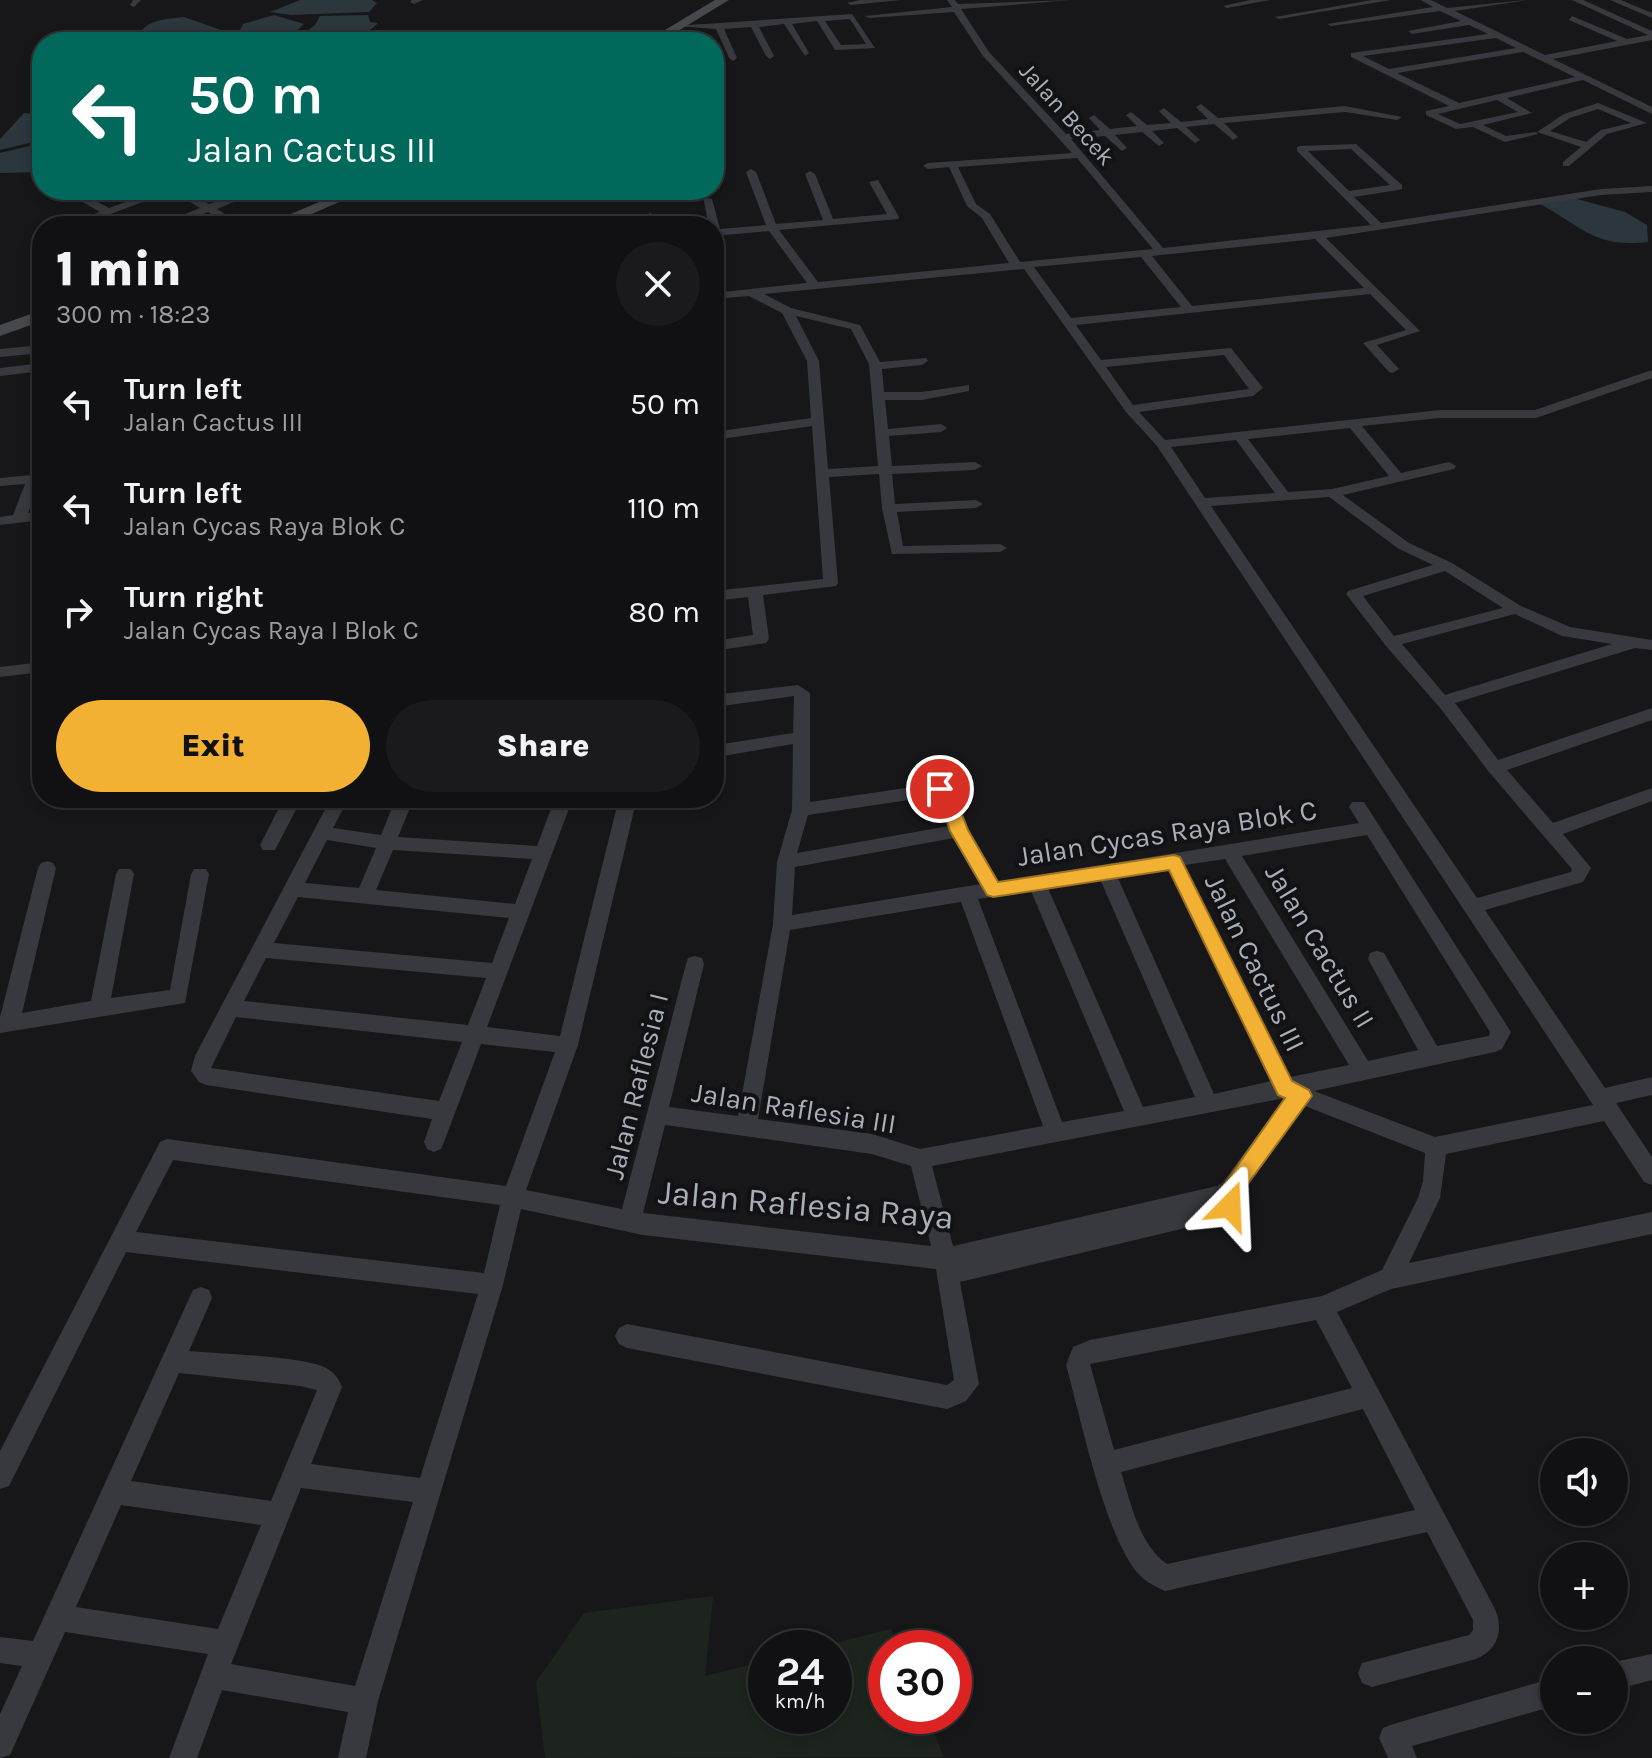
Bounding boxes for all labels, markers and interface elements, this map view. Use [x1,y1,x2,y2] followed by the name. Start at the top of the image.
[1014,57,1120,171] street label: Jalan Becek
[188,62,323,127] text: 50 m
[56,64,160,168] icon: left
[188,129,436,171] text: Jalan Cactus III
[56,241,182,297] text: 1 min
[616,242,700,326] button: close
[56,299,211,330] text: 300 m · 18:23
[124,371,242,407] text: Turn left
[56,382,100,426] icon: left
[630,386,700,422] text: 50 m
[124,407,303,438] text: Jalan Cactus III
[124,475,242,511] text: Turn left
[56,486,100,530] icon: left
[627,490,700,526] text: 110 m
[124,511,405,542] text: Jalan Cycas Raya Blok C
[124,579,264,615] text: Turn right
[56,590,100,634] icon: right
[629,594,700,630] text: 80 m
[124,615,419,646] text: Jalan Cycas Raya I Blok C
[56,700,370,792] button: Exit
[386,700,700,792] button: Share
[906,755,974,823] pin
[918,767,962,811] icon: arrive
[1015,793,1319,873] street label: Jalan Cycas Raya Blok C
[1258,858,1382,1034] street label: Jalan Cactus II
[1198,869,1312,1057] street label: Jalan Cactus III
[597,989,675,1183] street label: Jalan Raflesia I
[689,1076,899,1140] street label: Jalan Raflesia III
[1188,1164,1272,1248] position arrow
[657,1172,955,1238] street label: Jalan Raflesia Raya
[1540,1438,1628,1734] map controls
[1540,1438,1628,1526] button: sound
[1540,1542,1628,1630] button: +
[868,1630,972,1734] speed limit sign: 30
[1540,1646,1628,1734] button: −
[776,1648,824,1695] text: 24
[775,1690,825,1713] text: km/h

